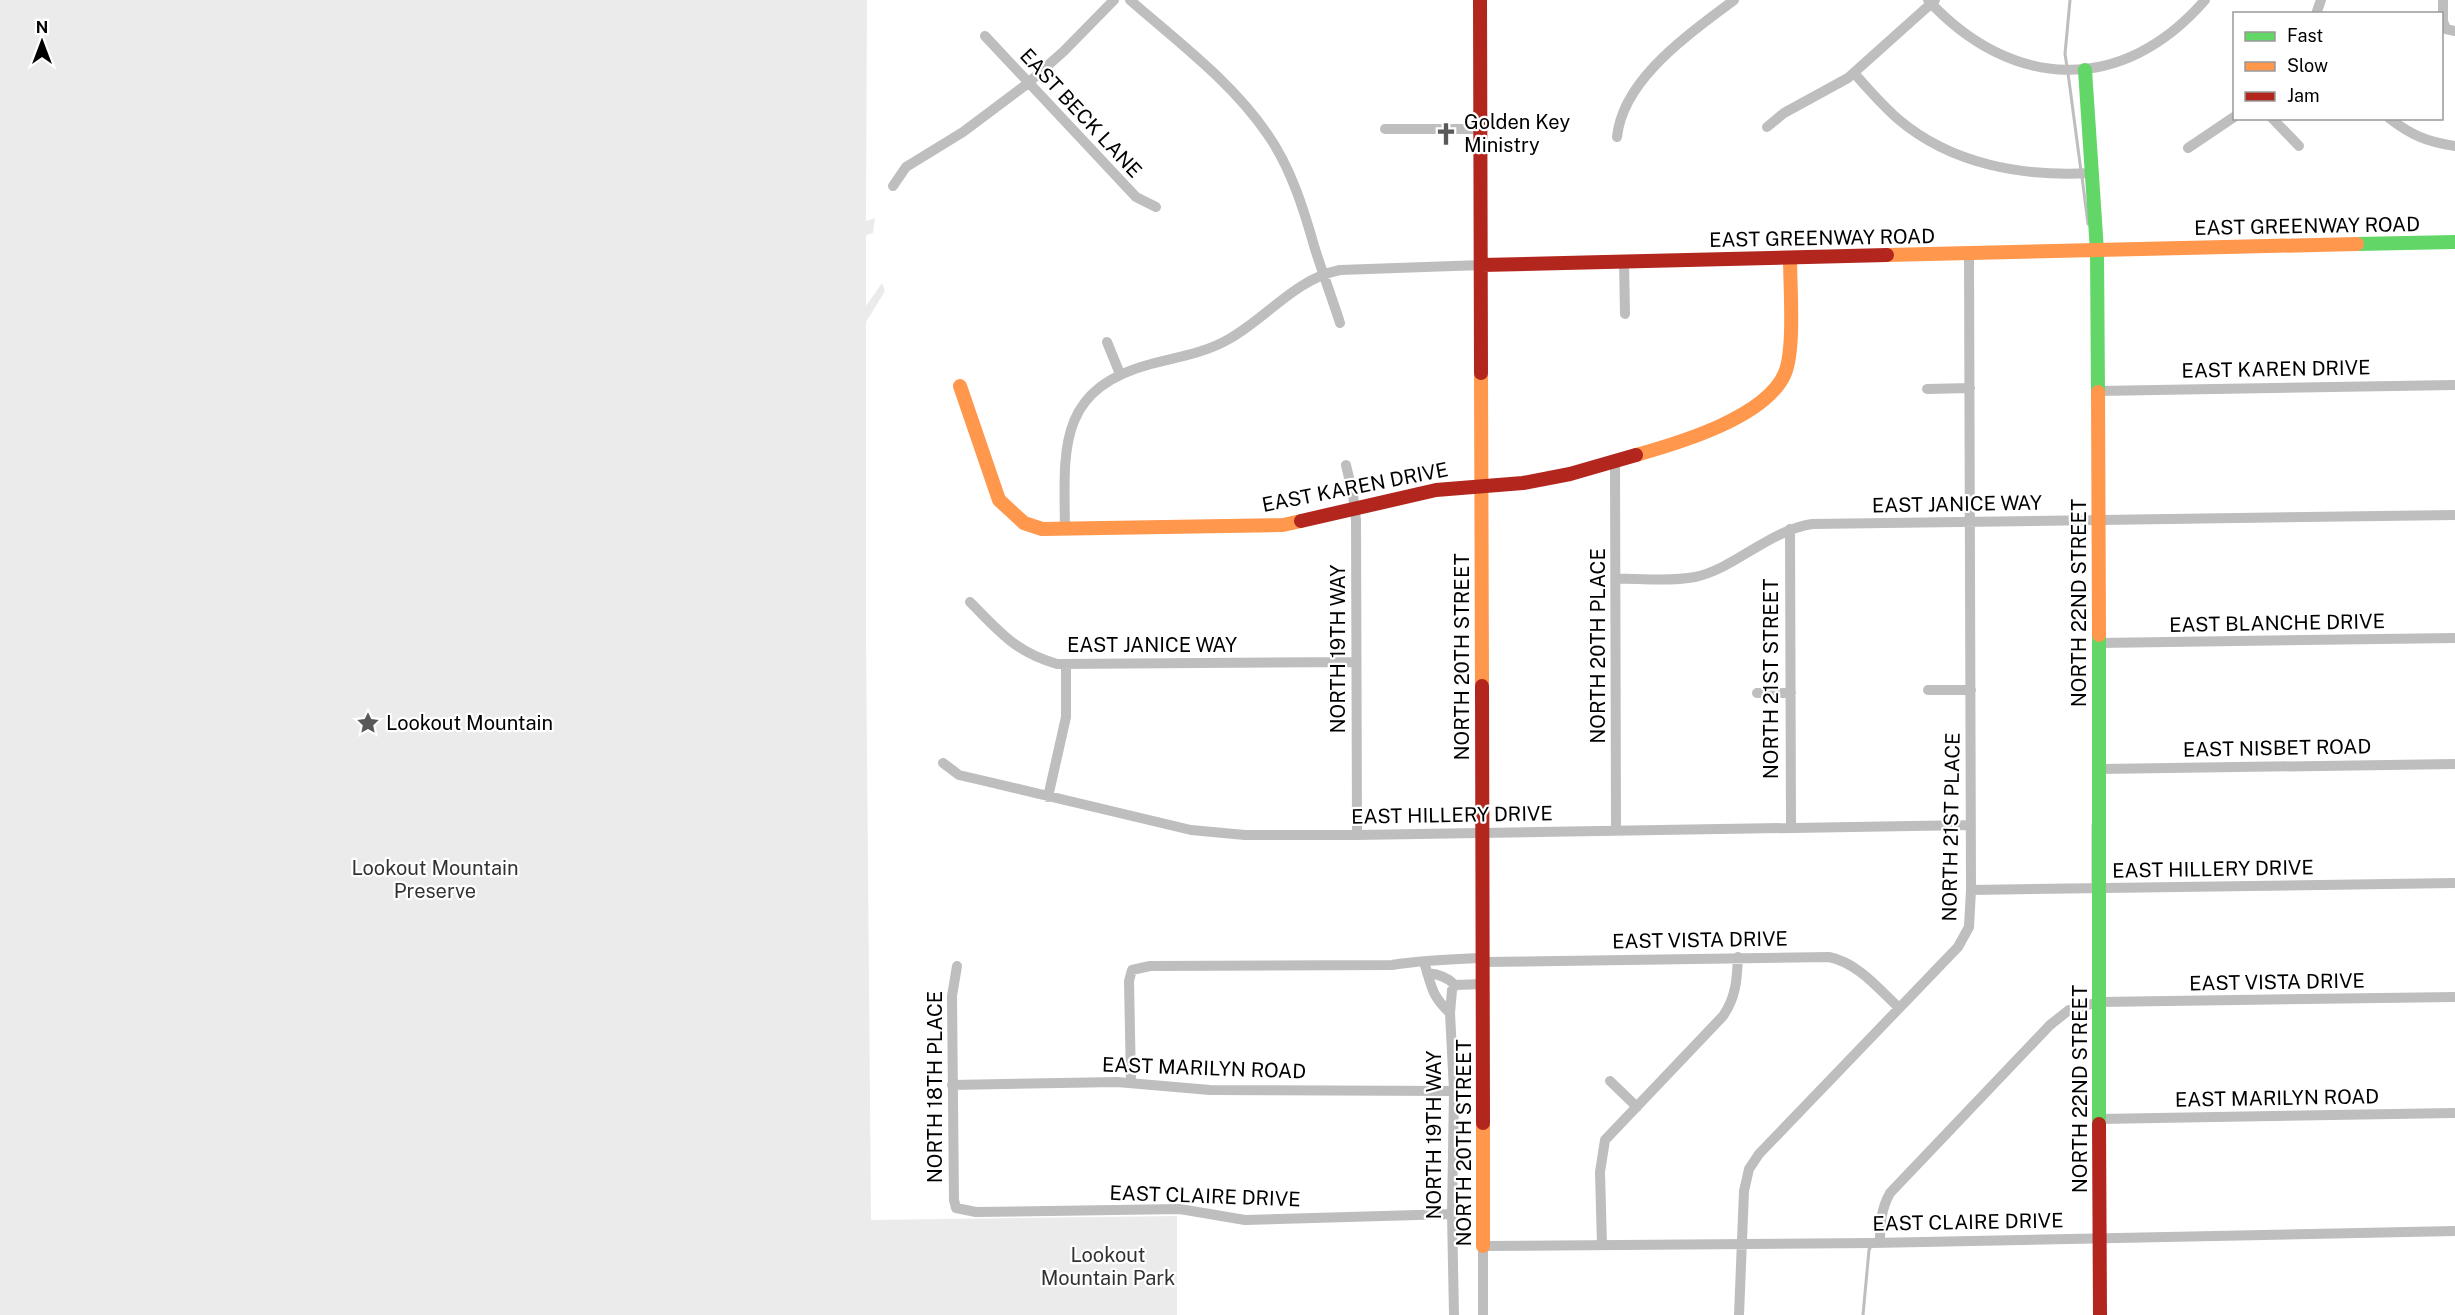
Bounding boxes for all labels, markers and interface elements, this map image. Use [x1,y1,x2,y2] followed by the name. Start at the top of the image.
[12,12,72,72] north arrow
[2233,12,2443,120] legend
[36,18,48,37] text: N
[2287,25,2323,46] text: Fast
[1015,43,1147,183] street label: EAST BECK LANE
[2287,55,2328,76] text: Slow
[2287,85,2320,106] text: Jam
[1464,110,1570,157] place label: Golden Key Ministry
[1433,121,1459,147] church icon: Golden Key Ministry
[2194,212,2420,240] street label: EAST GREENWAY ROAD
[1709,224,1935,252] street label: EAST GREENWAY ROAD
[2181,355,2371,383] street label: EAST KAREN DRIVE
[1260,457,1450,517] street label: EAST KAREN DRIVE
[1872,491,2042,517] street label: EAST JANICE WAY
[2067,499,2091,707] street label: NORTH 22ND STREET
[1586,548,1610,744] street label: NORTH 20TH PLACE
[1450,553,1474,760] street label: NORTH 20TH STREET
[1326,565,1350,734] street label: NORTH 19TH WAY
[1759,579,1783,779] street label: NORTH 21ST STREET
[2169,609,2385,637] street label: EAST BLANCHE DRIVE
[1067,633,1237,657] street label: EAST JANICE WAY
[355,710,381,736] place icon: Lookout Mountain
[386,711,553,735] place label: Lookout Mountain
[1937,732,1965,922] street label: NORTH 21ST PLACE
[2183,734,2371,762] street label: EAST NISBET ROAD
[1351,801,1553,829] street label: EAST HILLERY DRIVE
[2112,855,2314,883] street label: EAST HILLERY DRIVE
[351,856,519,903] park label: Lookout Mountain Preserve
[1612,926,1788,954] street label: EAST VISTA DRIVE
[2189,968,2365,996] street label: EAST VISTA DRIVE
[2068,985,2092,1193] street label: NORTH 22ND STREET
[923,991,947,1183] street label: NORTH 18TH PLACE
[1452,1039,1476,1246] street label: NORTH 20TH STREET
[1422,1051,1446,1220] street label: NORTH 19TH WAY
[1102,1052,1306,1084] street label: EAST MARILYN ROAD
[2175,1084,2379,1112] street label: EAST MARILYN ROAD
[1109,1181,1301,1211] street label: EAST CLAIRE DRIVE
[1872,1208,2064,1236] street label: EAST CLAIRE DRIVE
[1041,1243,1175,1290] park label: Lookout Mountain Park

